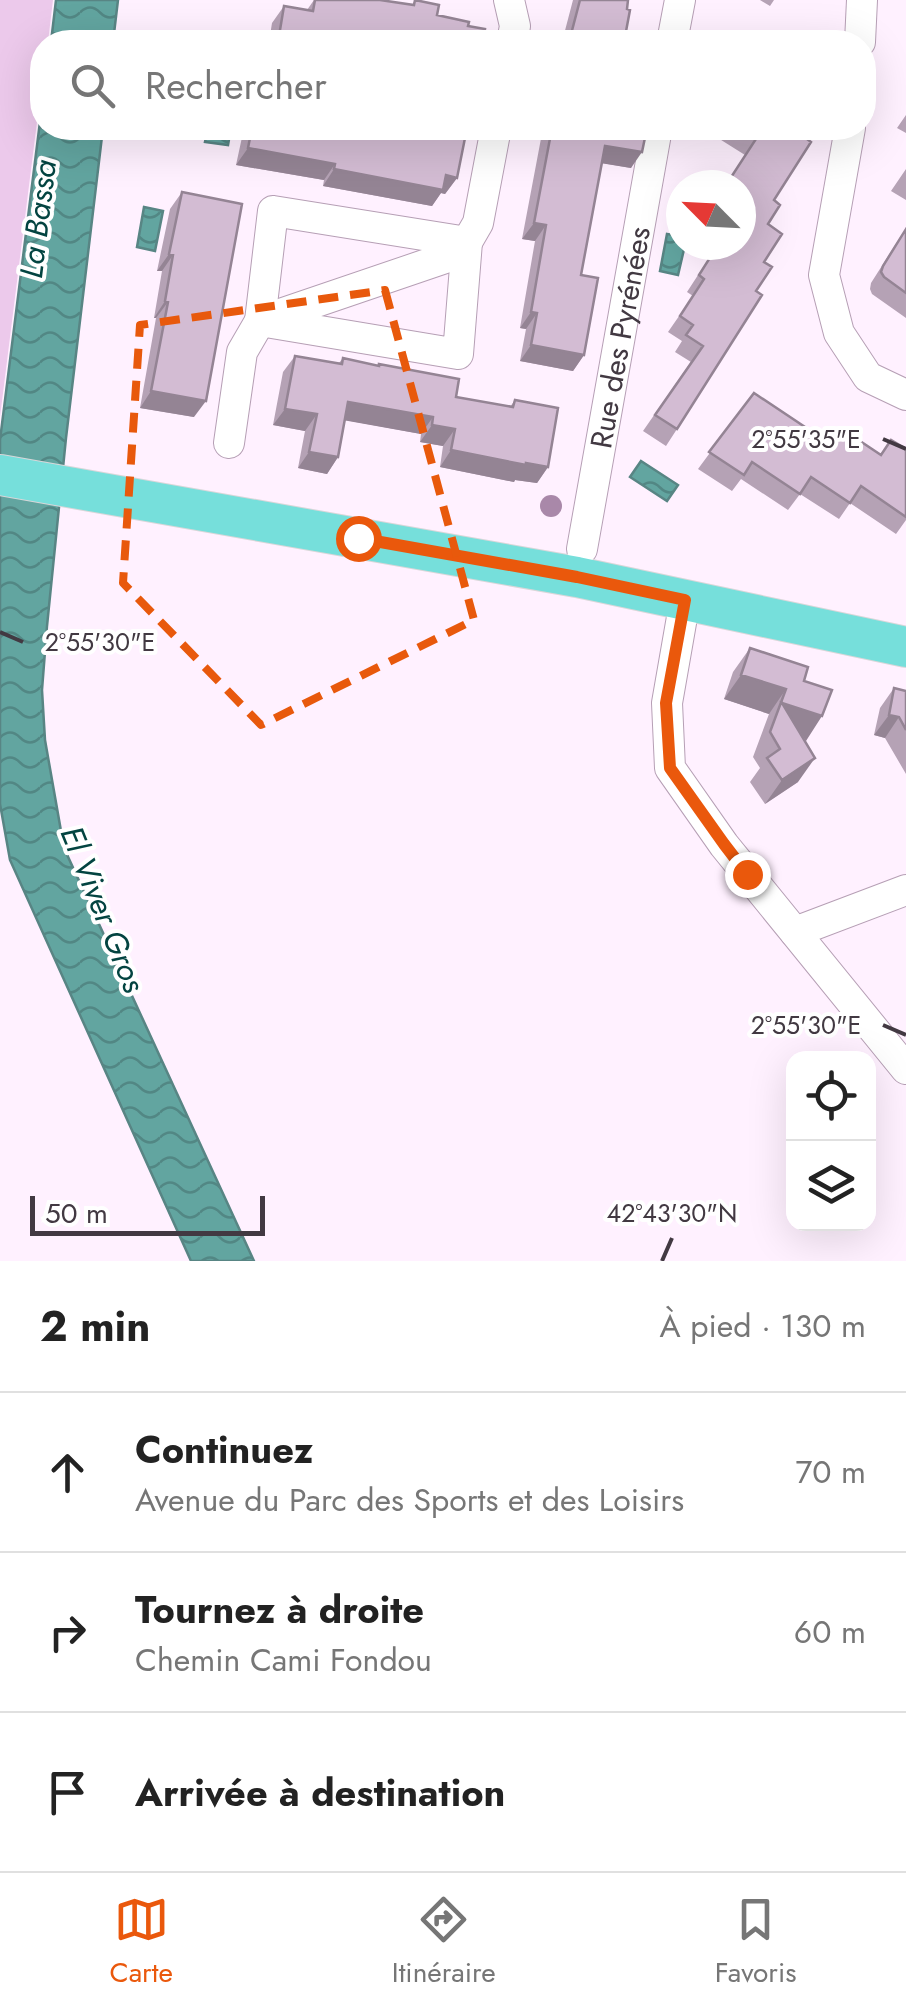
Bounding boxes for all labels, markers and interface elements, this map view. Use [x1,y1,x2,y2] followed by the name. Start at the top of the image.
[30,30,876,140] search box
[65,58,120,113] icon: search
[145,58,327,113] text: Rechercher
[8,157,68,281] water label: La Bassa
[666,170,756,260] north arrow
[579,223,661,452] street label: Rue des Pyrénées
[751,421,861,457] text: 2°55'35"E
[336,516,382,562] route start
[45,624,155,660] text: 2°55'30"E
[49,819,157,999] water label: El Viver Gros
[725,852,771,898] route end
[751,1007,861,1043] text: 2°55'30"E
[786,1051,876,1231] map controls
[786,1051,876,1141] button: locate
[786,1141,876,1231] button: layers
[30,1191,265,1236] scale bar
[45,1193,108,1234] text: 50 m
[607,1195,737,1231] text: 42°43'30"N
[40,1296,150,1357] text: 2 min
[660,1303,866,1349] text: À pied · 130 m
[135,1422,313,1477] text: Continuez
[40,1445,95,1500] icon: ahead
[795,1449,866,1495] text: 70 m
[135,1477,684,1523] text: Avenue du Parc des Sports et des Loisirs
[135,1582,424,1637] text: Tournez à droite
[40,1605,95,1660] icon: right
[794,1609,866,1655] text: 60 m
[135,1637,432,1683] text: Chemin Cami Fondou
[40,1765,95,1820] icon: arrive
[135,1765,505,1820] text: Arrivée à destination
[109,1892,173,1993] tab: Carte
[392,1892,496,1993] tab: Itinéraire
[715,1892,797,1993] tab: Favoris

